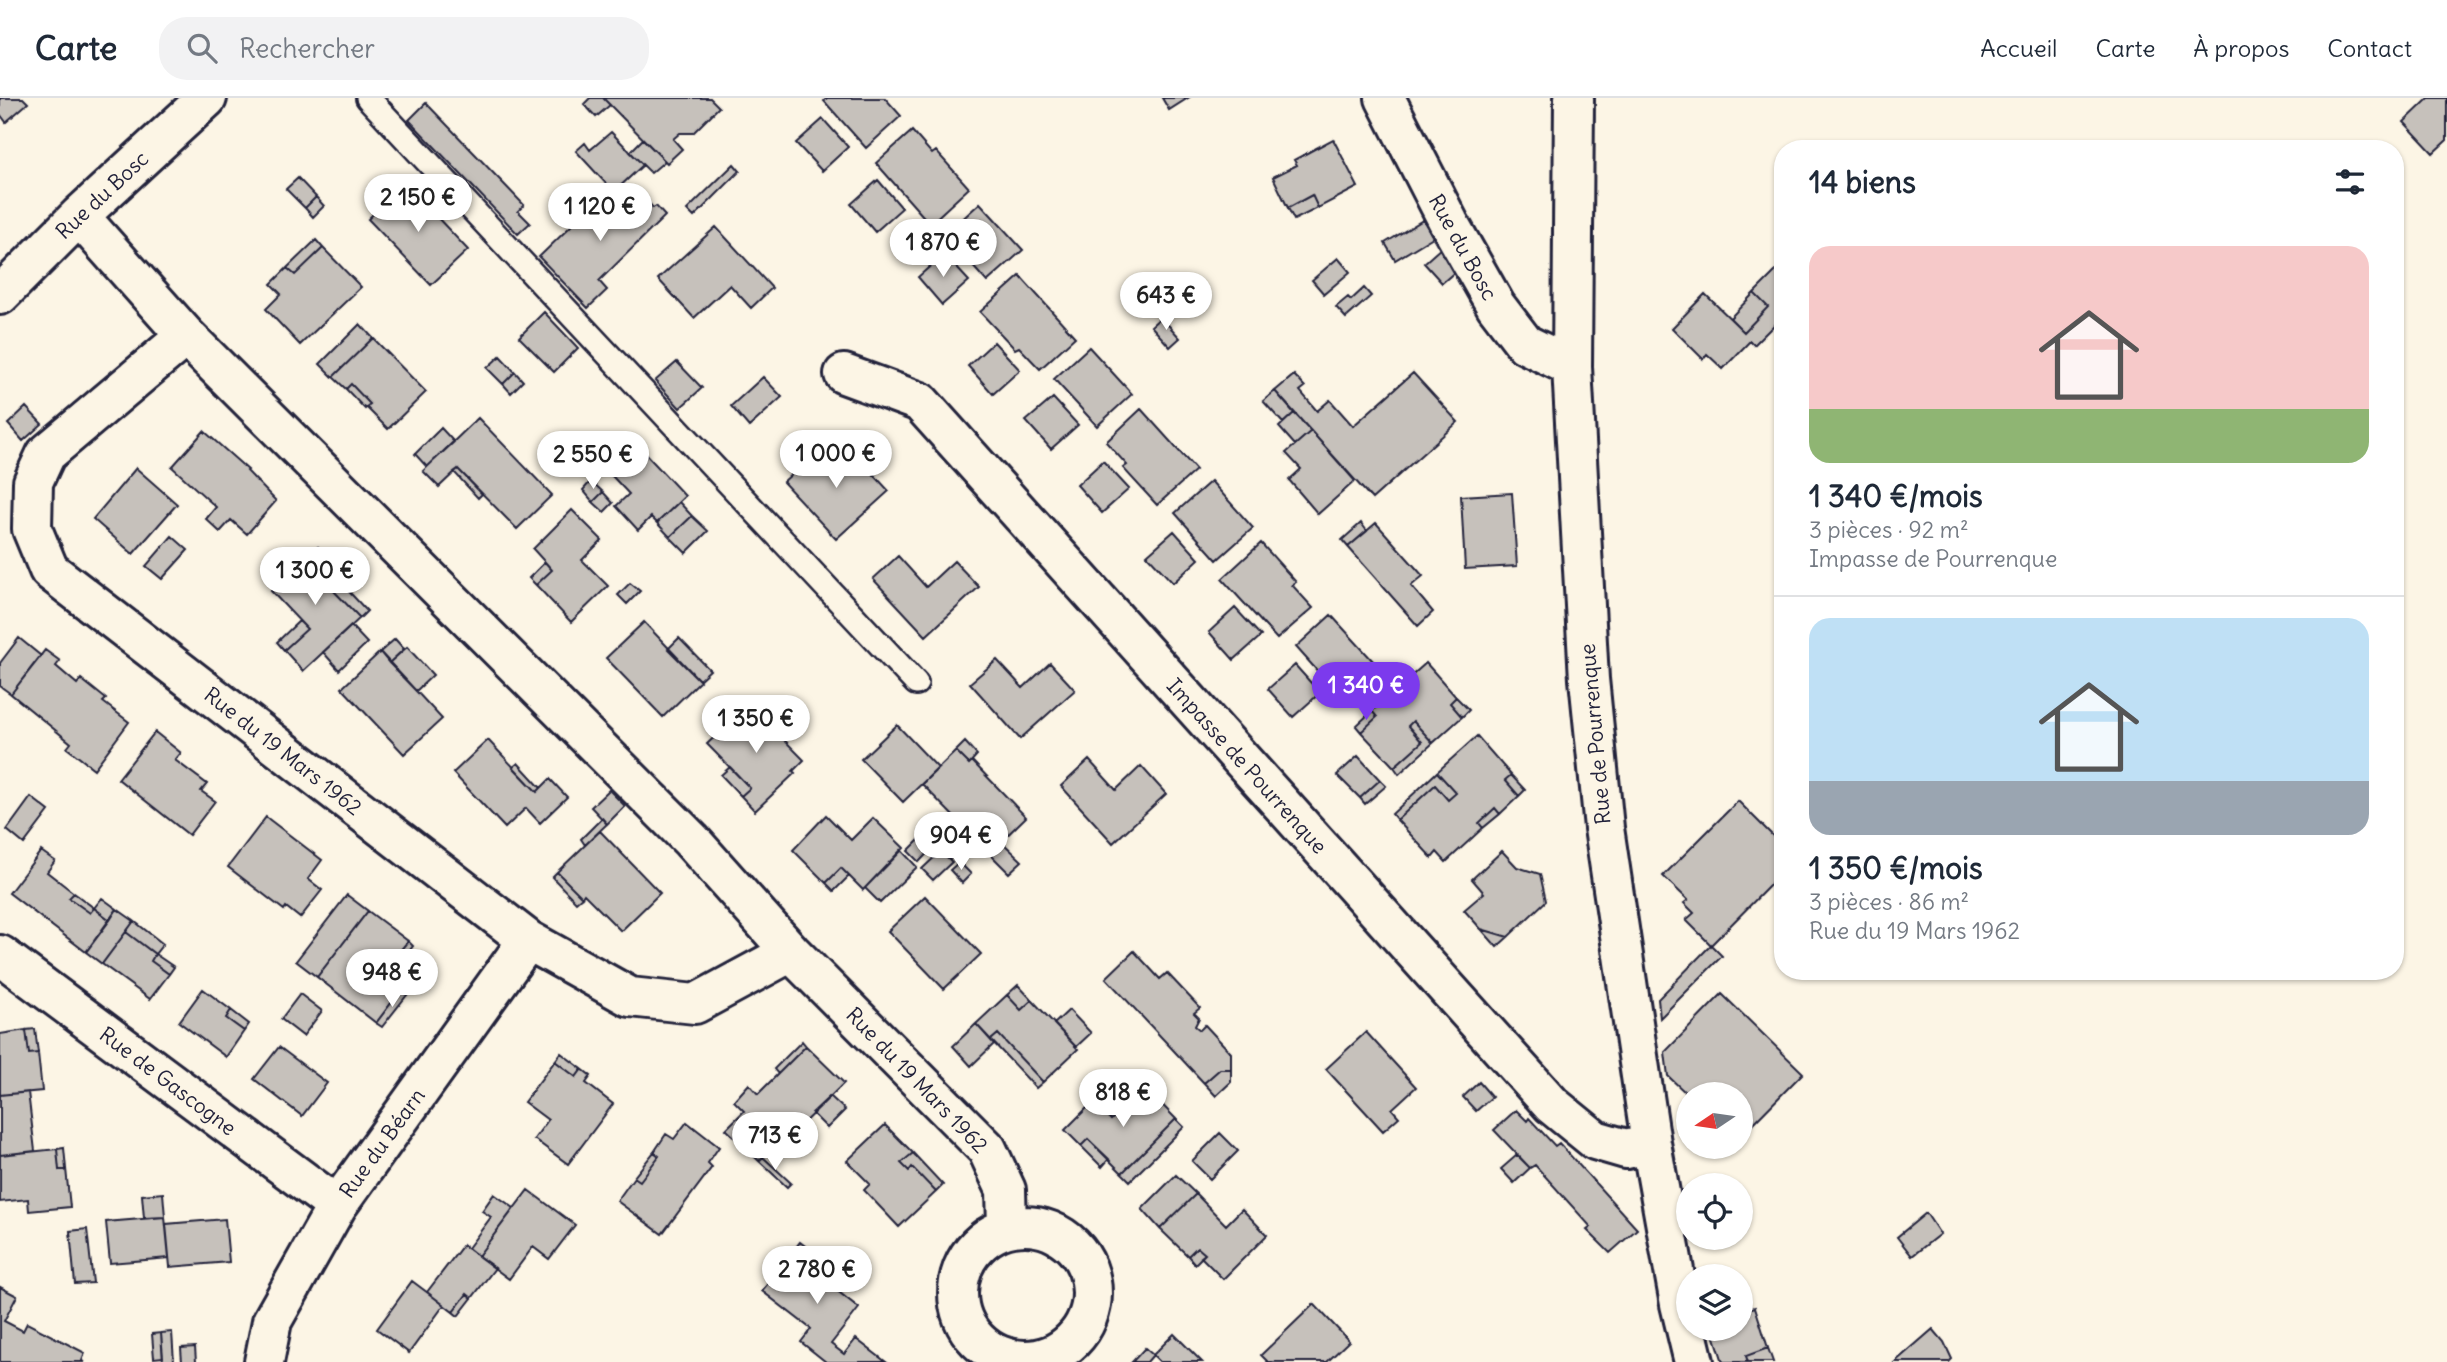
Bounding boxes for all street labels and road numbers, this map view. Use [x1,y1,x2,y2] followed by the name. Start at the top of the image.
[50,145,154,245] street label: Rue du Bosc
[1423,189,1503,305] street label: Rue du Bosc
[1574,642,1616,826] street label: Rue de Pourrenque
[1161,673,1333,859] street label: Impasse de Pourrenque
[199,681,367,821] street label: Rue du 19 Mars 1962
[840,1001,994,1159] street label: Rue du 19 Mars 1962
[94,1021,242,1141] street label: Rue de Gascogne
[333,1083,431,1203] street label: Rue du Béarn

